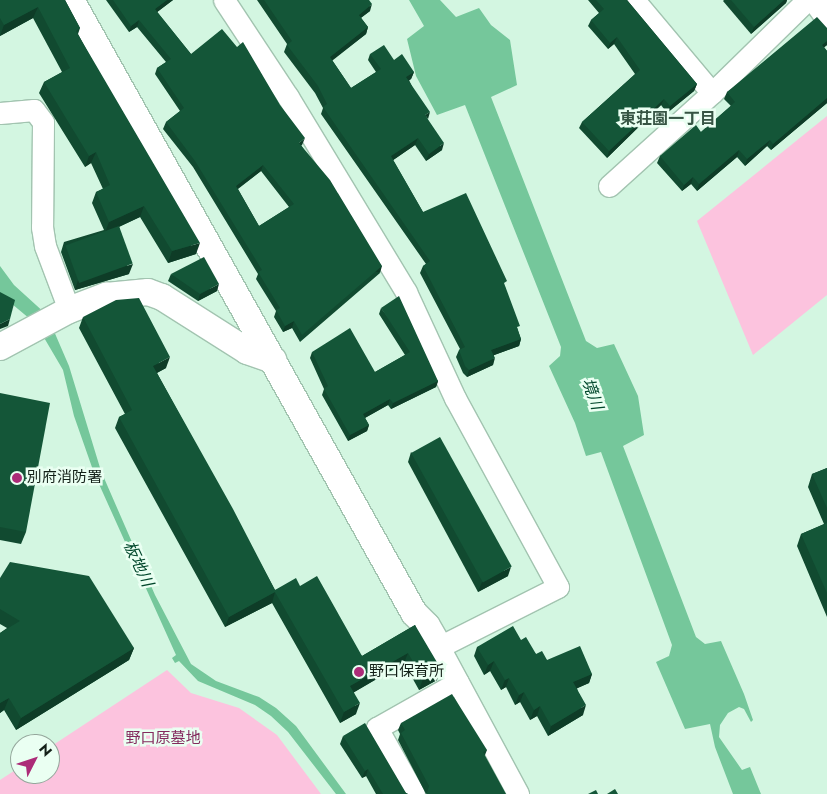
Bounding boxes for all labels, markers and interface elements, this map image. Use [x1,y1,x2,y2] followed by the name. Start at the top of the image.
[620,109,716,129] district label: 東荘園一丁目
[578,376,606,412] water label: 境川
[27,469,102,487] place label: 別府消防署
[11,472,23,484] marker: 別府消防署
[119,538,157,590] water label: 板地川
[369,663,444,681] place label: 野口保育所
[353,666,365,678] marker: 野口保育所
[126,730,200,748] park label: 野口原墓地
[10,734,60,784] north arrow
[34,739,57,761] text: N

